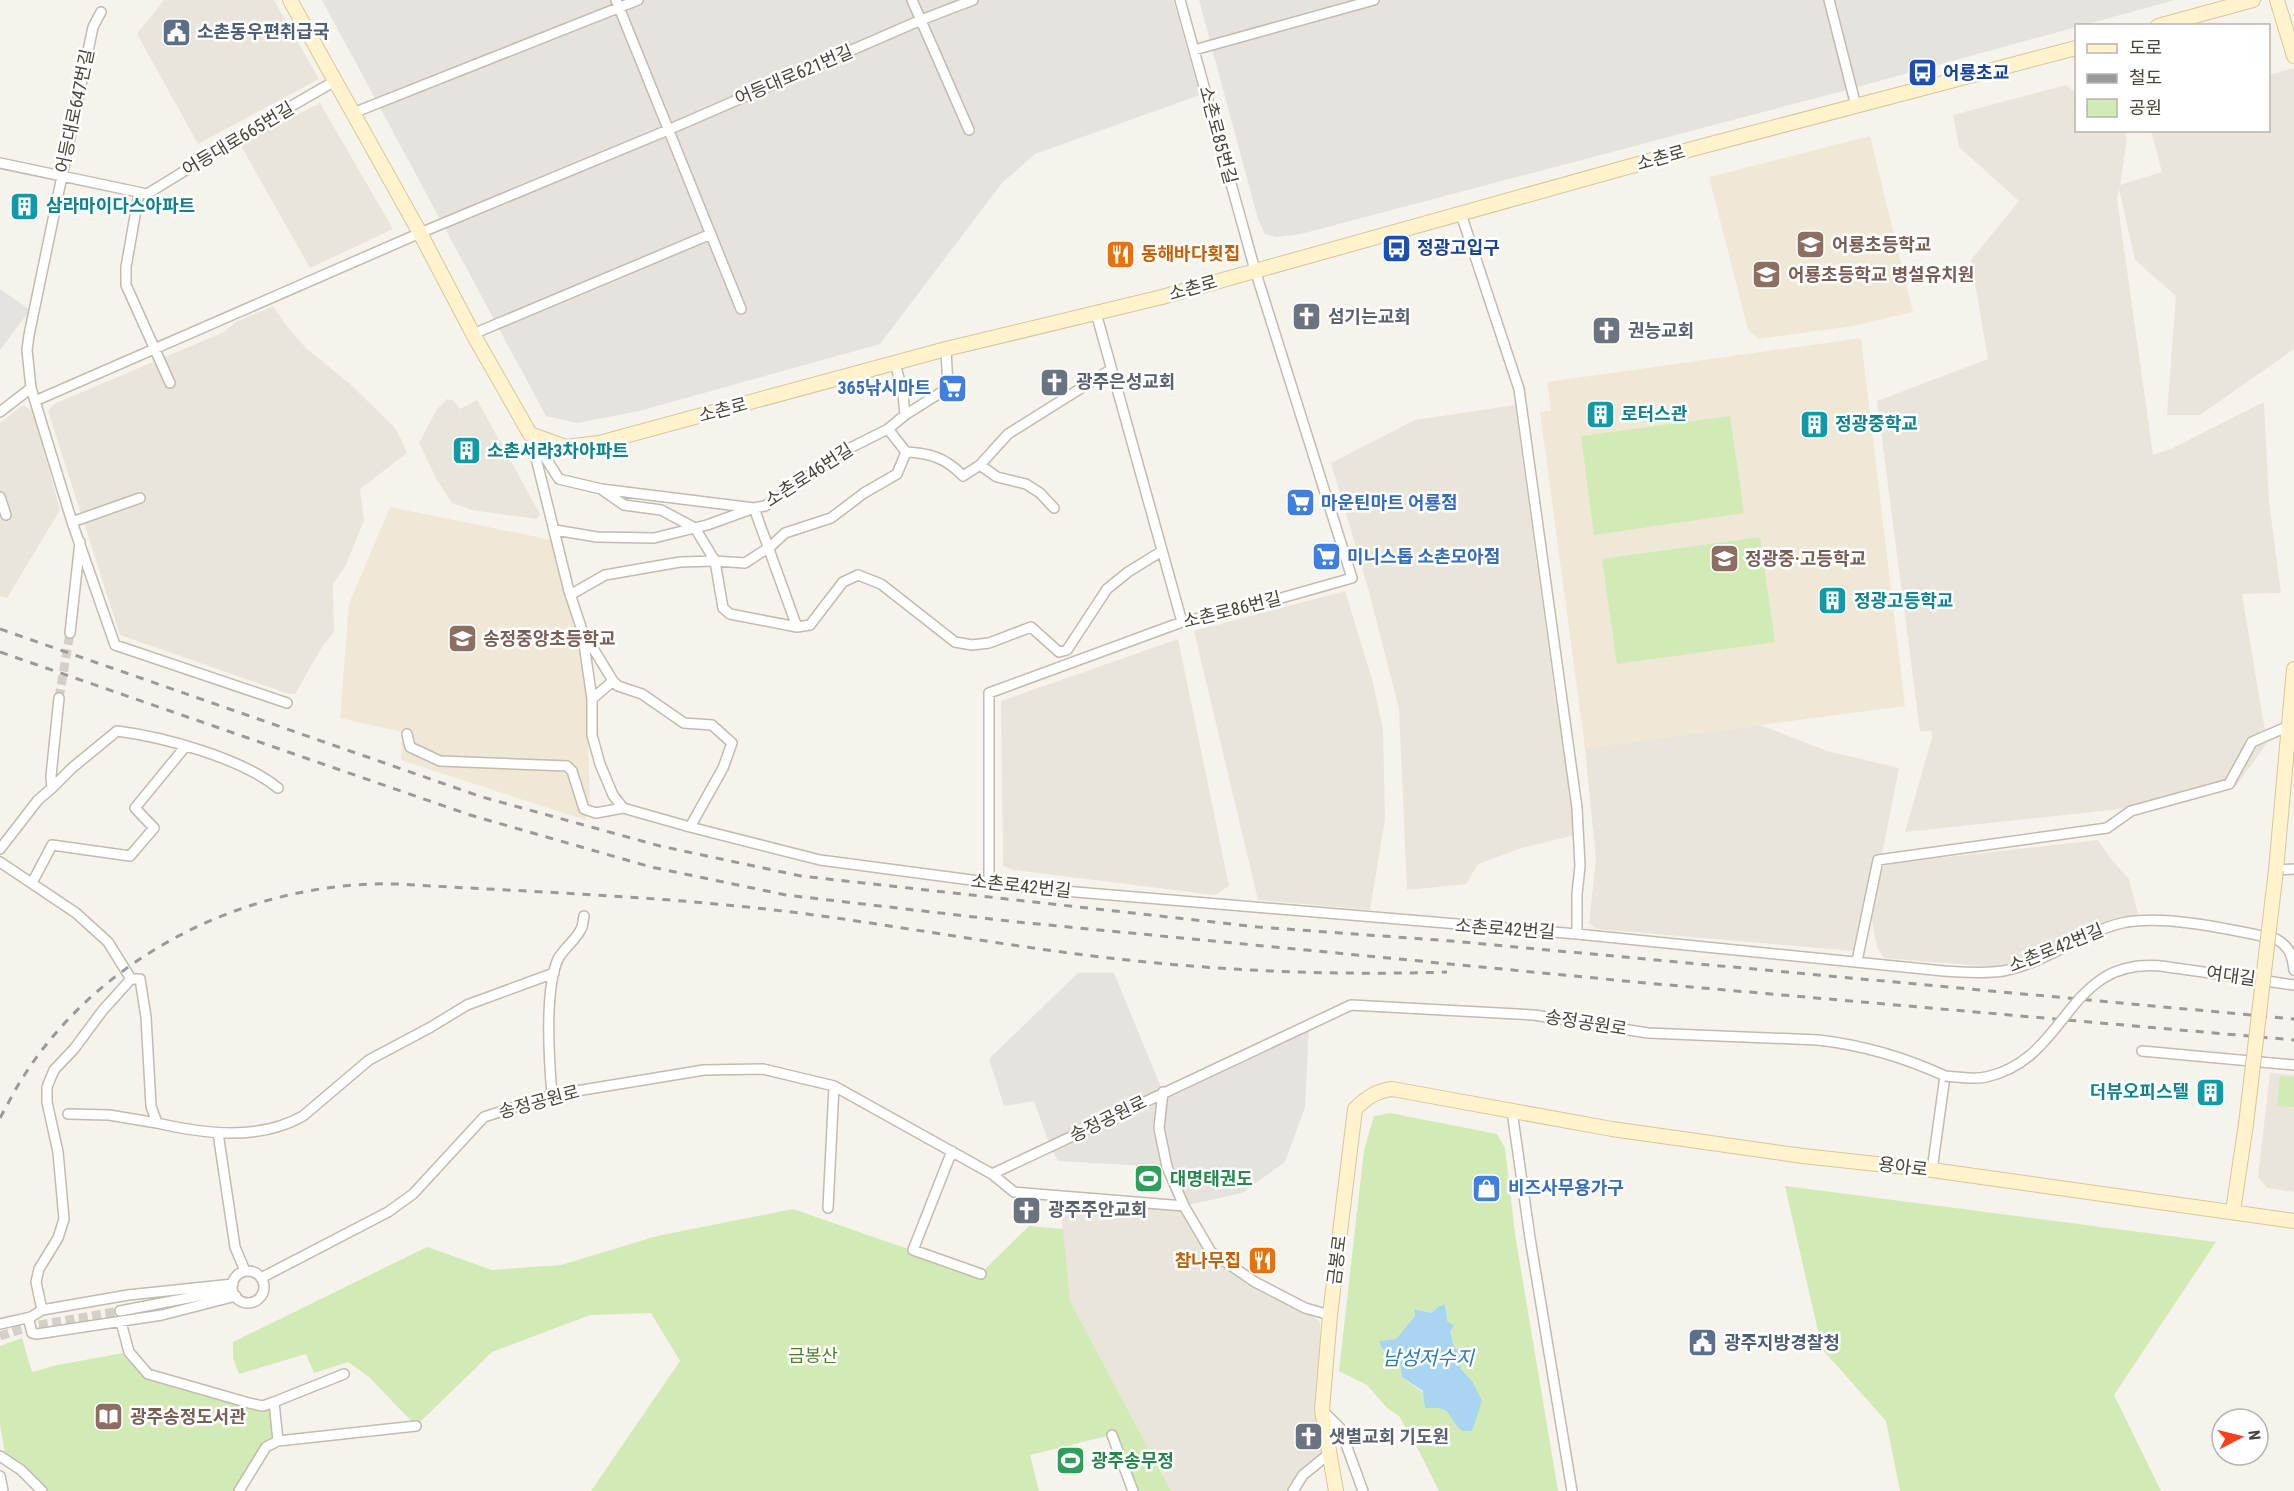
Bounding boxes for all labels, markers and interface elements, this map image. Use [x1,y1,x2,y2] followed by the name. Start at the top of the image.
[160,16,192,48] public building icon: 소촌동우편취급국
[197,21,329,42] place label: 소촌동우편취급국
[2075,24,2270,132] legend
[2129,37,2162,58] text: 도로
[732,40,856,109] street label: 어등대로621번길
[51,47,98,175] street label: 어등대로647번길
[1906,57,1938,89] bus stop icon: 어룡초교
[1943,62,2009,83] place label: 어룡초교
[2129,67,2162,88] text: 철도
[1195,84,1242,186] street label: 소촌로85번길
[178,97,297,180] street label: 어등대로665번길
[2129,97,2162,118] text: 공원
[1634,141,1688,174] street label: 소촌로
[9,190,41,222] building icon: 삼라마이다스아파트
[46,195,195,216] place label: 삼라마이다스아파트
[1795,229,1827,261] school or university icon: 어룡초등학교
[1380,232,1412,264] bus stop icon: 정광고입구
[1832,234,1931,255] place label: 어룡초등학교
[1417,237,1500,258] place label: 정광고입구
[1104,238,1136,270] restaurant icon: 동해바다횟집
[1141,243,1240,264] place label: 동해바다횟집
[1751,259,1783,291] school or university icon: 어룡초등학교 병설유치원
[1788,264,1974,285] place label: 어룡초등학교 병설유치원
[1166,271,1220,304] street label: 소촌로
[1291,301,1323,333] church icon: 섬기는교회
[1328,306,1411,327] place label: 섬기는교회
[1591,315,1623,347] church icon: 권능교회
[1628,320,1694,341] place label: 권능교회
[1039,366,1071,398] church icon: 광주은성교회
[1076,371,1175,392] place label: 광주은성교회
[936,372,968,404] supermarket icon: 365낚시마트
[837,377,931,398] place label: 365낚시마트
[696,393,750,426] street label: 소촌로
[1584,398,1616,430] building icon: 로터스관
[1621,403,1688,424] place label: 로터스관
[1798,408,1830,440] building icon: 정광중학교
[1835,413,1918,434] place label: 정광중학교
[450,435,482,467] building icon: 소촌서라3차아파트
[761,438,857,511] street label: 소촌로46번길
[487,440,629,461] place label: 소촌서라3차아파트
[1284,487,1316,519] supermarket icon: 마운틴마트 어룡점
[1321,492,1458,513] place label: 마운틴마트 어룡점
[1310,541,1342,573] supermarket icon: 미니스톱 소촌모아점
[1708,543,1740,575] school or university icon: 정광중·고등학교
[1347,546,1500,567] place label: 미니스톱 소촌모아점
[1745,548,1866,569] place label: 정광중·고등학교
[1817,585,1849,617] building icon: 정광고등학교
[1181,587,1283,632] street label: 소촌로86번길
[1854,590,1953,611] place label: 정광고등학교
[446,623,478,655] school or university icon: 송정중앙초등학교
[483,628,615,649] place label: 송정중앙초등학교
[970,870,1072,901] street label: 소촌로42번길
[1454,915,1556,942] street label: 소촌로42번길
[2005,919,2106,976] street label: 소촌로42번길
[2205,962,2257,989] street label: 여대길
[1544,1006,1629,1039] street label: 송정공원로
[2194,1076,2226,1108] building icon: 더뷰오피스텔
[496,1081,582,1122] street label: 송정공원로
[2090,1081,2189,1102] place label: 더뷰오피스텔
[1066,1091,1150,1146] street label: 송정공원로
[1877,1153,1929,1180] street label: 용아로
[1133,1163,1165,1195] sports icon: 대명태권도
[1170,1168,1253,1189] place label: 대명태권도
[1471,1172,1503,1204] shop icon: 비즈사무용가구
[1508,1177,1624,1198] place label: 비즈사무용가구
[1011,1194,1043,1226] church icon: 광주주안교회
[1048,1199,1147,1220] place label: 광주주안교회
[1323,1234,1350,1286] street label: 금봉로
[1246,1245,1278,1277] restaurant icon: 참나무집
[1175,1250,1241,1271] place label: 참나무집
[1687,1327,1719,1359] public building icon: 광주지방경찰청
[1724,1332,1840,1353] place label: 광주지방경찰청
[788,1345,838,1366] park label: 금봉산
[1382,1346,1476,1370] water label: 남성저수지
[93,1401,125,1433] library icon: 광주송정도서관
[130,1406,246,1427] place label: 광주송정도서관
[2210,1407,2270,1467] north arrow
[1292,1421,1324,1453] church icon: 샛별교회 기도원
[1329,1426,1449,1447] place label: 샛별교회 기도원
[2244,1429,2264,1441] text: N
[1054,1445,1086,1477] sports icon: 광주송무정
[1091,1450,1174,1471] place label: 광주송무정

